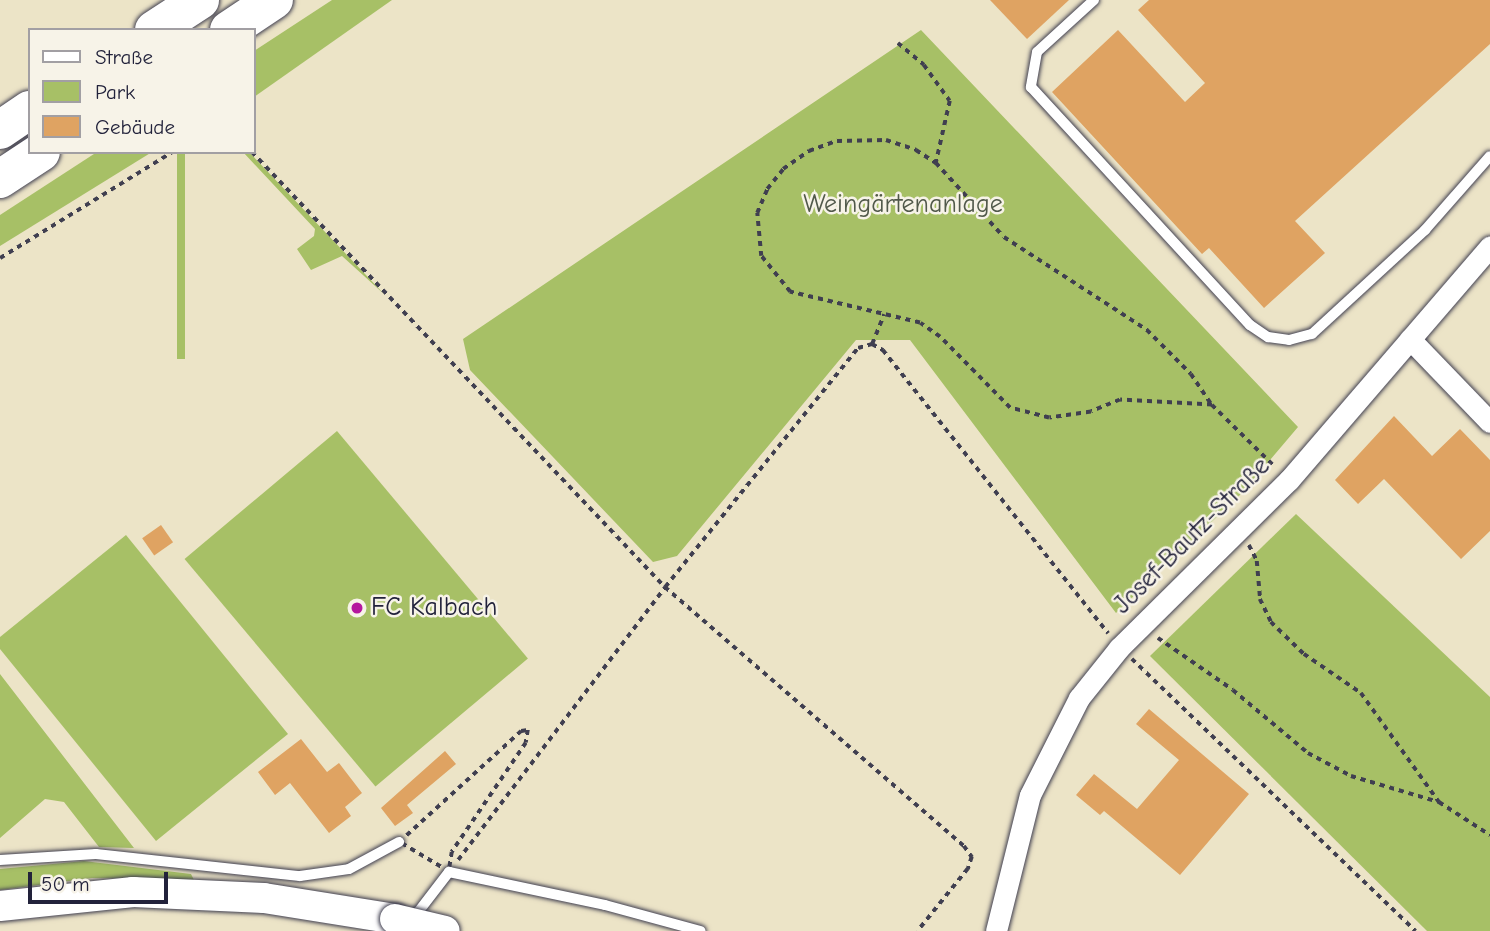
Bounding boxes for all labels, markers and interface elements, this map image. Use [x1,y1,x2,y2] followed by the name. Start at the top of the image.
[28,28,256,154] legend
[95,45,153,69] text: Straße
[95,80,135,104] text: Park
[95,115,175,139] text: Gebäude
[803,189,1003,221] park label: Weingärtenanlage
[1107,451,1277,621] street label: Josef-Bautz-Straße
[371,592,497,624] place label: FC Kalbach
[349,600,365,616] marker: FC Kalbach
[32,858,172,902] scale bar
[41,872,90,896] text: 50 m

